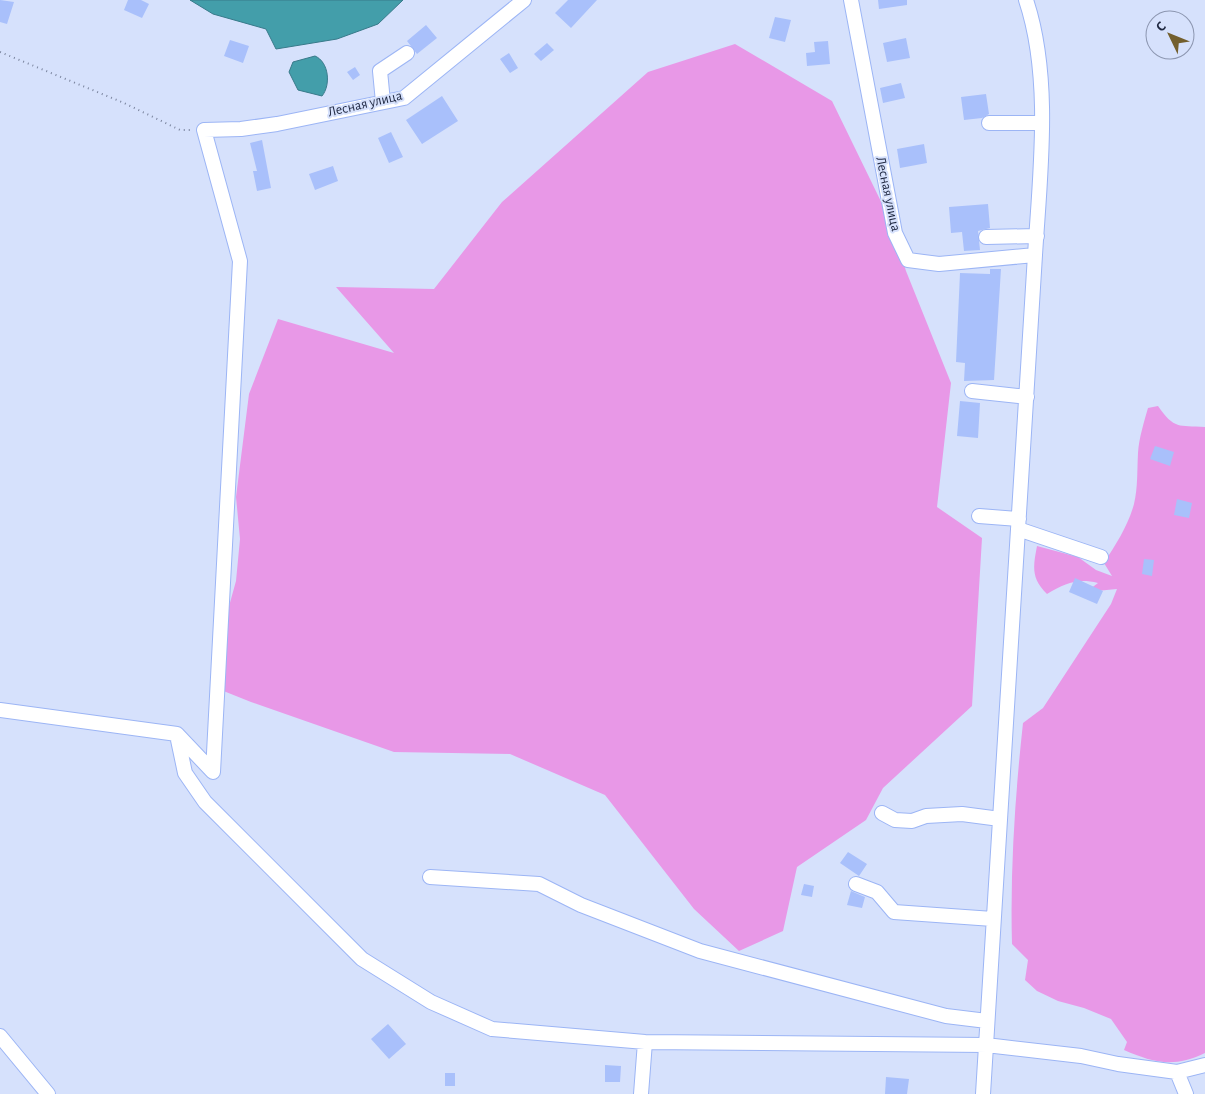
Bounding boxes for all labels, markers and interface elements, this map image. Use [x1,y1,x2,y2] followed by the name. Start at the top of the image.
[1145,10,1195,60] north arrow
[1153,19,1169,34] text: С
[326,89,404,119] street label: Лесная улица
[873,155,903,233] street label: Лесная улица

